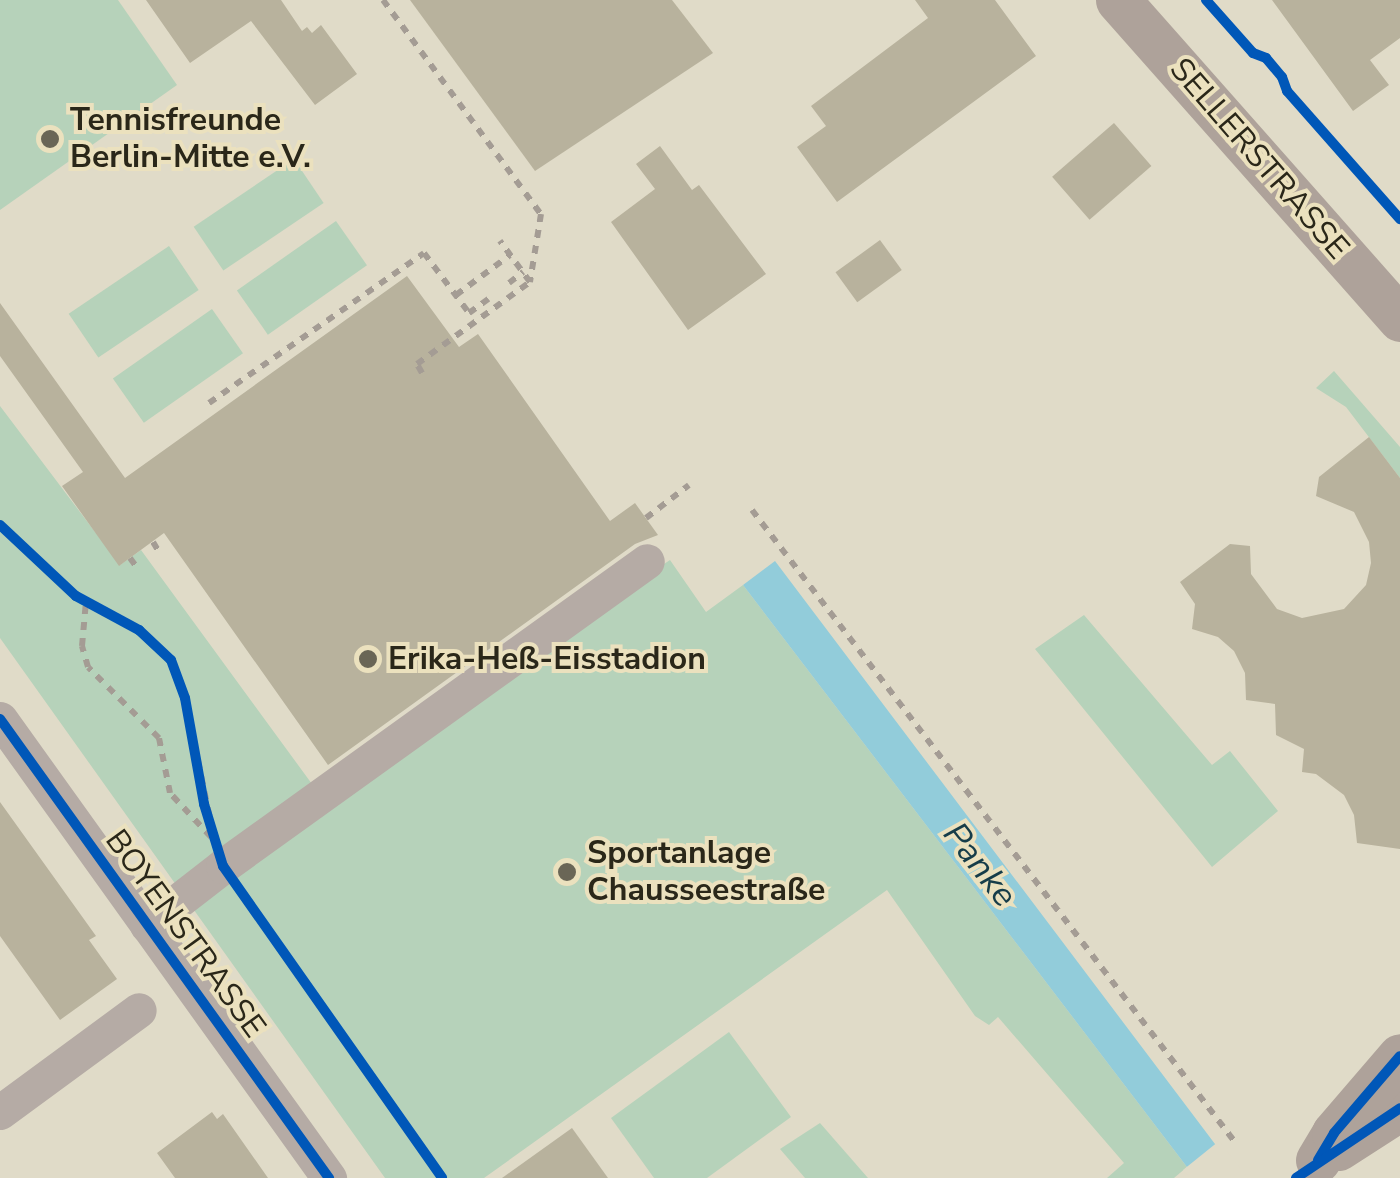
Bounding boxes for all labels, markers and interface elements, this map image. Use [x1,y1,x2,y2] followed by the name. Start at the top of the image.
[1161,51,1357,267] street label: SELLERSTRASSE
[70,102,311,177] place label: Tennisfreunde Berlin-Mitte e.V.
[39,128,61,150] marker: Tennisfreunde Berlin-Mitte e.V.
[388,640,706,678] place label: Erika-Heß-Eisstadion
[357,648,379,670] marker: Erika-Heß-Eisstadion
[934,814,1026,916] water label: Panke
[97,823,273,1045] street label: BOYENSTRASSE
[587,835,825,910] place label: Sportanlage Chausseestraße
[556,861,578,883] marker: Sportanlage Chausseestraße

